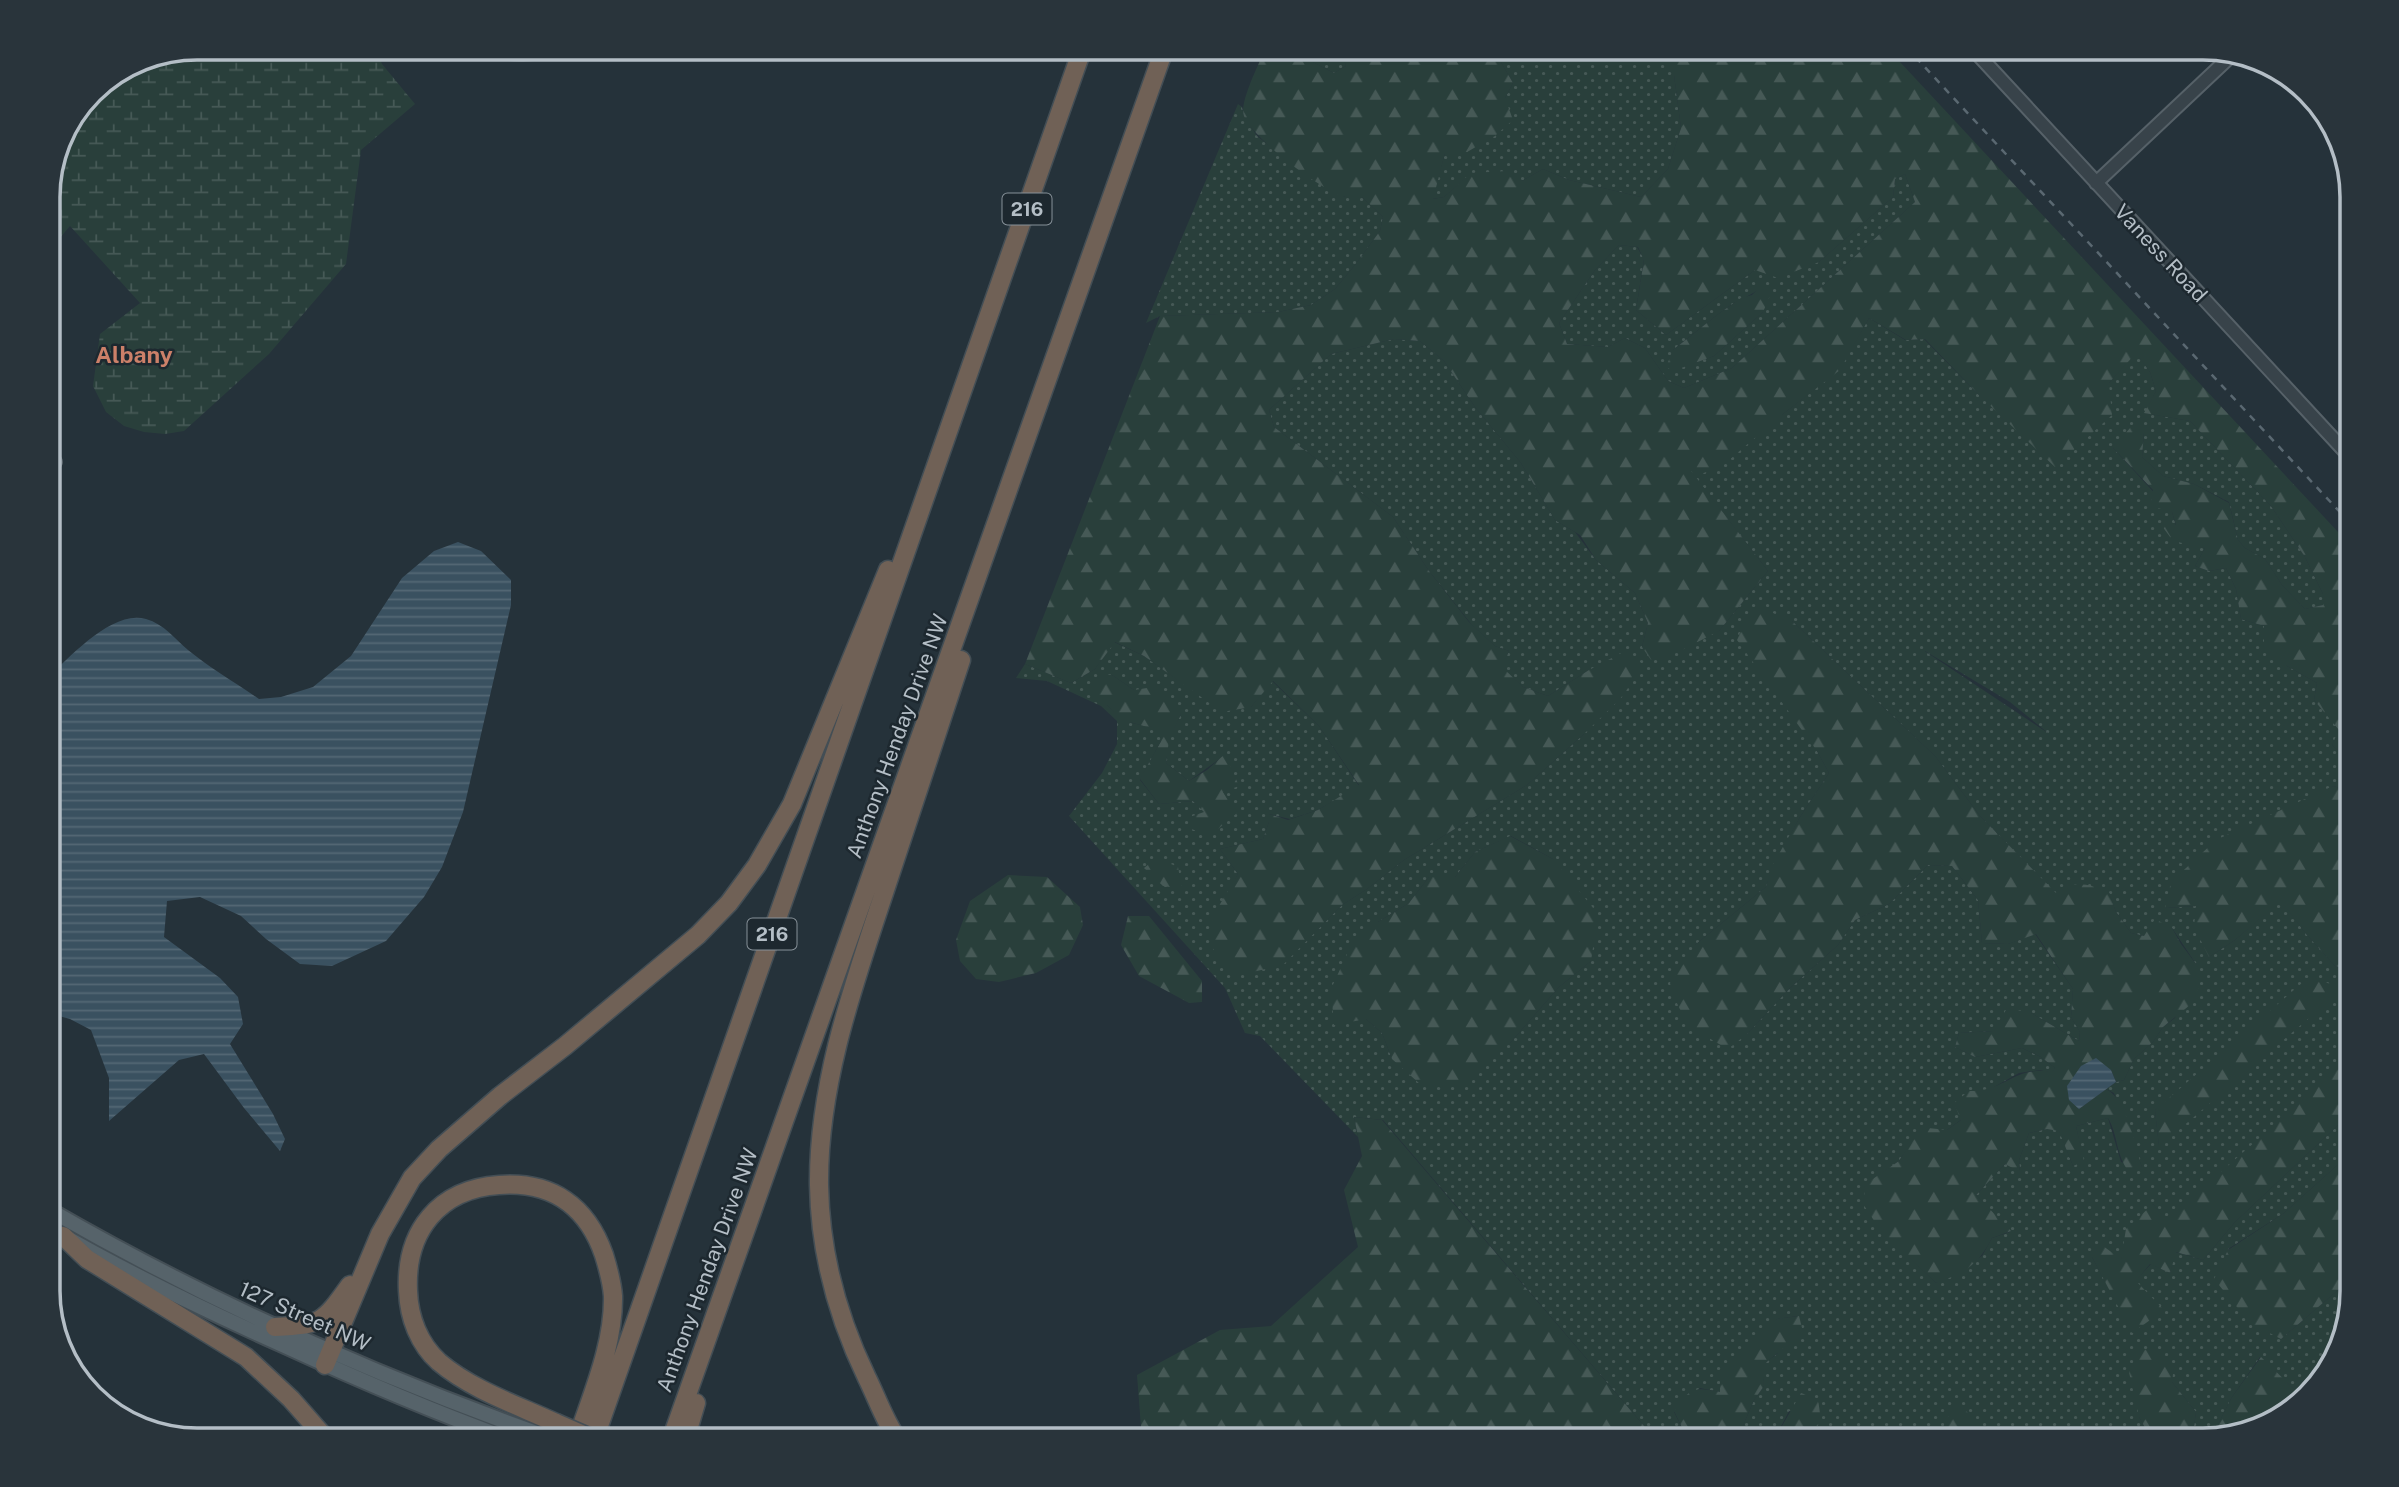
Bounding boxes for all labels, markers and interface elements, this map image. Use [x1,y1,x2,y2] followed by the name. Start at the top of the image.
[1002,194,1052,224] road number: 216
[2109,199,2213,307] street label: Vaness Road
[95,341,173,368] district label: Albany
[841,611,953,861] street label: Anthony Henday Drive NW
[748,918,796,950] road number: 216
[651,1145,763,1395] street label: Anthony Henday Drive NW
[235,1276,375,1356] street label: 127 Street NW

